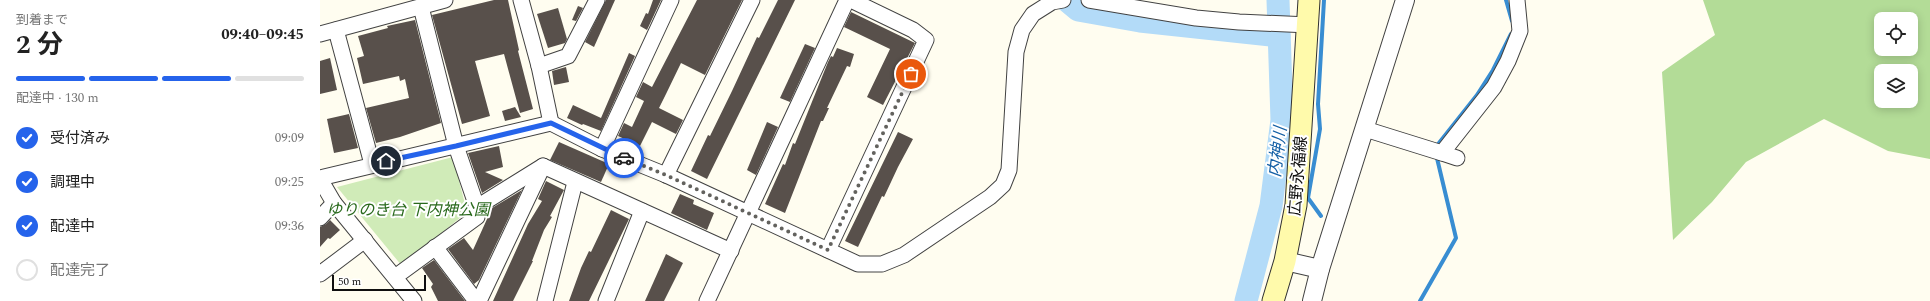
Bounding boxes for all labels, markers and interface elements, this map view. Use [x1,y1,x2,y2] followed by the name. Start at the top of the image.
[16,10,68,30] text: 到着まで
[1874,12,1918,108] map controls
[1874,12,1918,56] button: locate
[221,23,304,46] text: 09:40–09:45
[16,25,63,65] text: 2 分
[894,57,928,91] pin
[900,63,922,85] icon: bag
[1874,64,1918,108] button: layers
[16,88,99,108] text: 配達中 · 130 m
[1262,123,1294,179] water label: 内神川
[16,127,38,149] icon: check
[50,127,110,150] text: 受付済み
[275,128,304,148] text: 09:09
[1283,135,1313,217] street label: 広野永福線
[604,138,644,178] courier
[369,144,403,178] pin
[613,147,635,169] icon: car
[375,150,397,172] icon: home
[16,171,38,193] icon: check
[50,171,95,194] text: 調理中
[275,172,304,192] text: 09:25
[326,198,492,222] park label: ゆりのき台 下内神公園
[16,215,38,237] icon: check
[50,215,95,238] text: 配達中
[275,216,304,236] text: 09:36
[50,259,110,282] text: 配達完了
[332,273,426,292] scale bar
[338,273,361,290] text: 50 m

